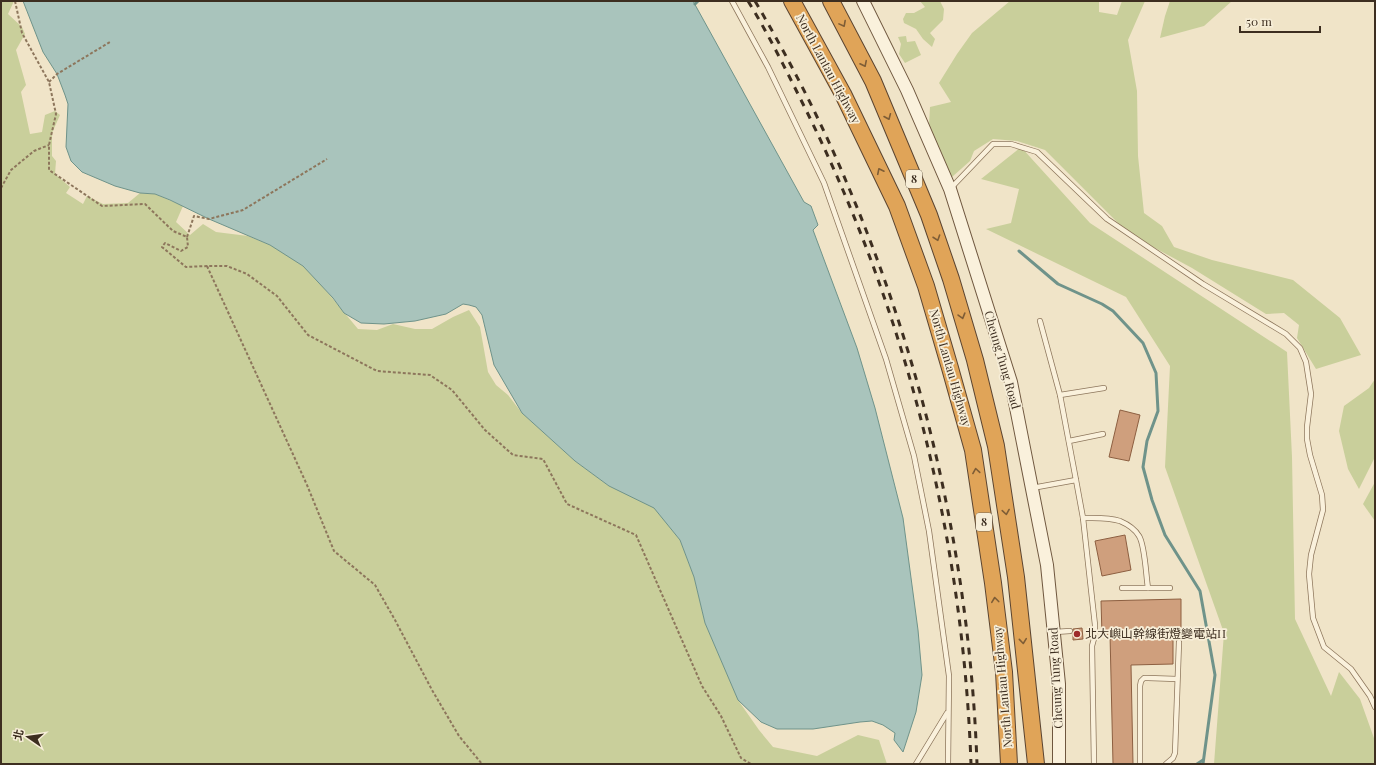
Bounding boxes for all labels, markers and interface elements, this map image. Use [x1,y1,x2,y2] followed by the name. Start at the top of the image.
[1240,8,1320,34] scale bar
[793,11,865,126] street label: North Lantau Highway
[1246,13,1272,29] text: 50 m
[839,20,846,27] one-way arrow
[859,60,867,67] one-way arrow
[883,113,891,121] one-way arrow
[877,168,885,175] one-way arrow
[906,170,922,188] road number: 8
[933,234,941,241] one-way arrow
[926,307,975,428] street label: North Lantau Highway
[981,309,1025,411] street label: Cheung Tung Road
[957,312,966,319] one-way arrow
[972,468,981,474] one-way arrow
[1001,509,1010,515] one-way arrow
[976,513,992,531] road number: 8
[991,597,1000,603] one-way arrow
[1085,625,1226,641] place label: 北大嶼山幹線街燈變電站H
[989,626,1015,748] street label: North Lantau Highway
[1044,627,1066,729] street label: Cheung Tung Road
[1072,629,1082,639] marker: 北大嶼山幹線街燈變電站H
[1018,638,1027,644] one-way arrow
[8,717,48,757] north arrow
[9,728,26,742] text: 北

